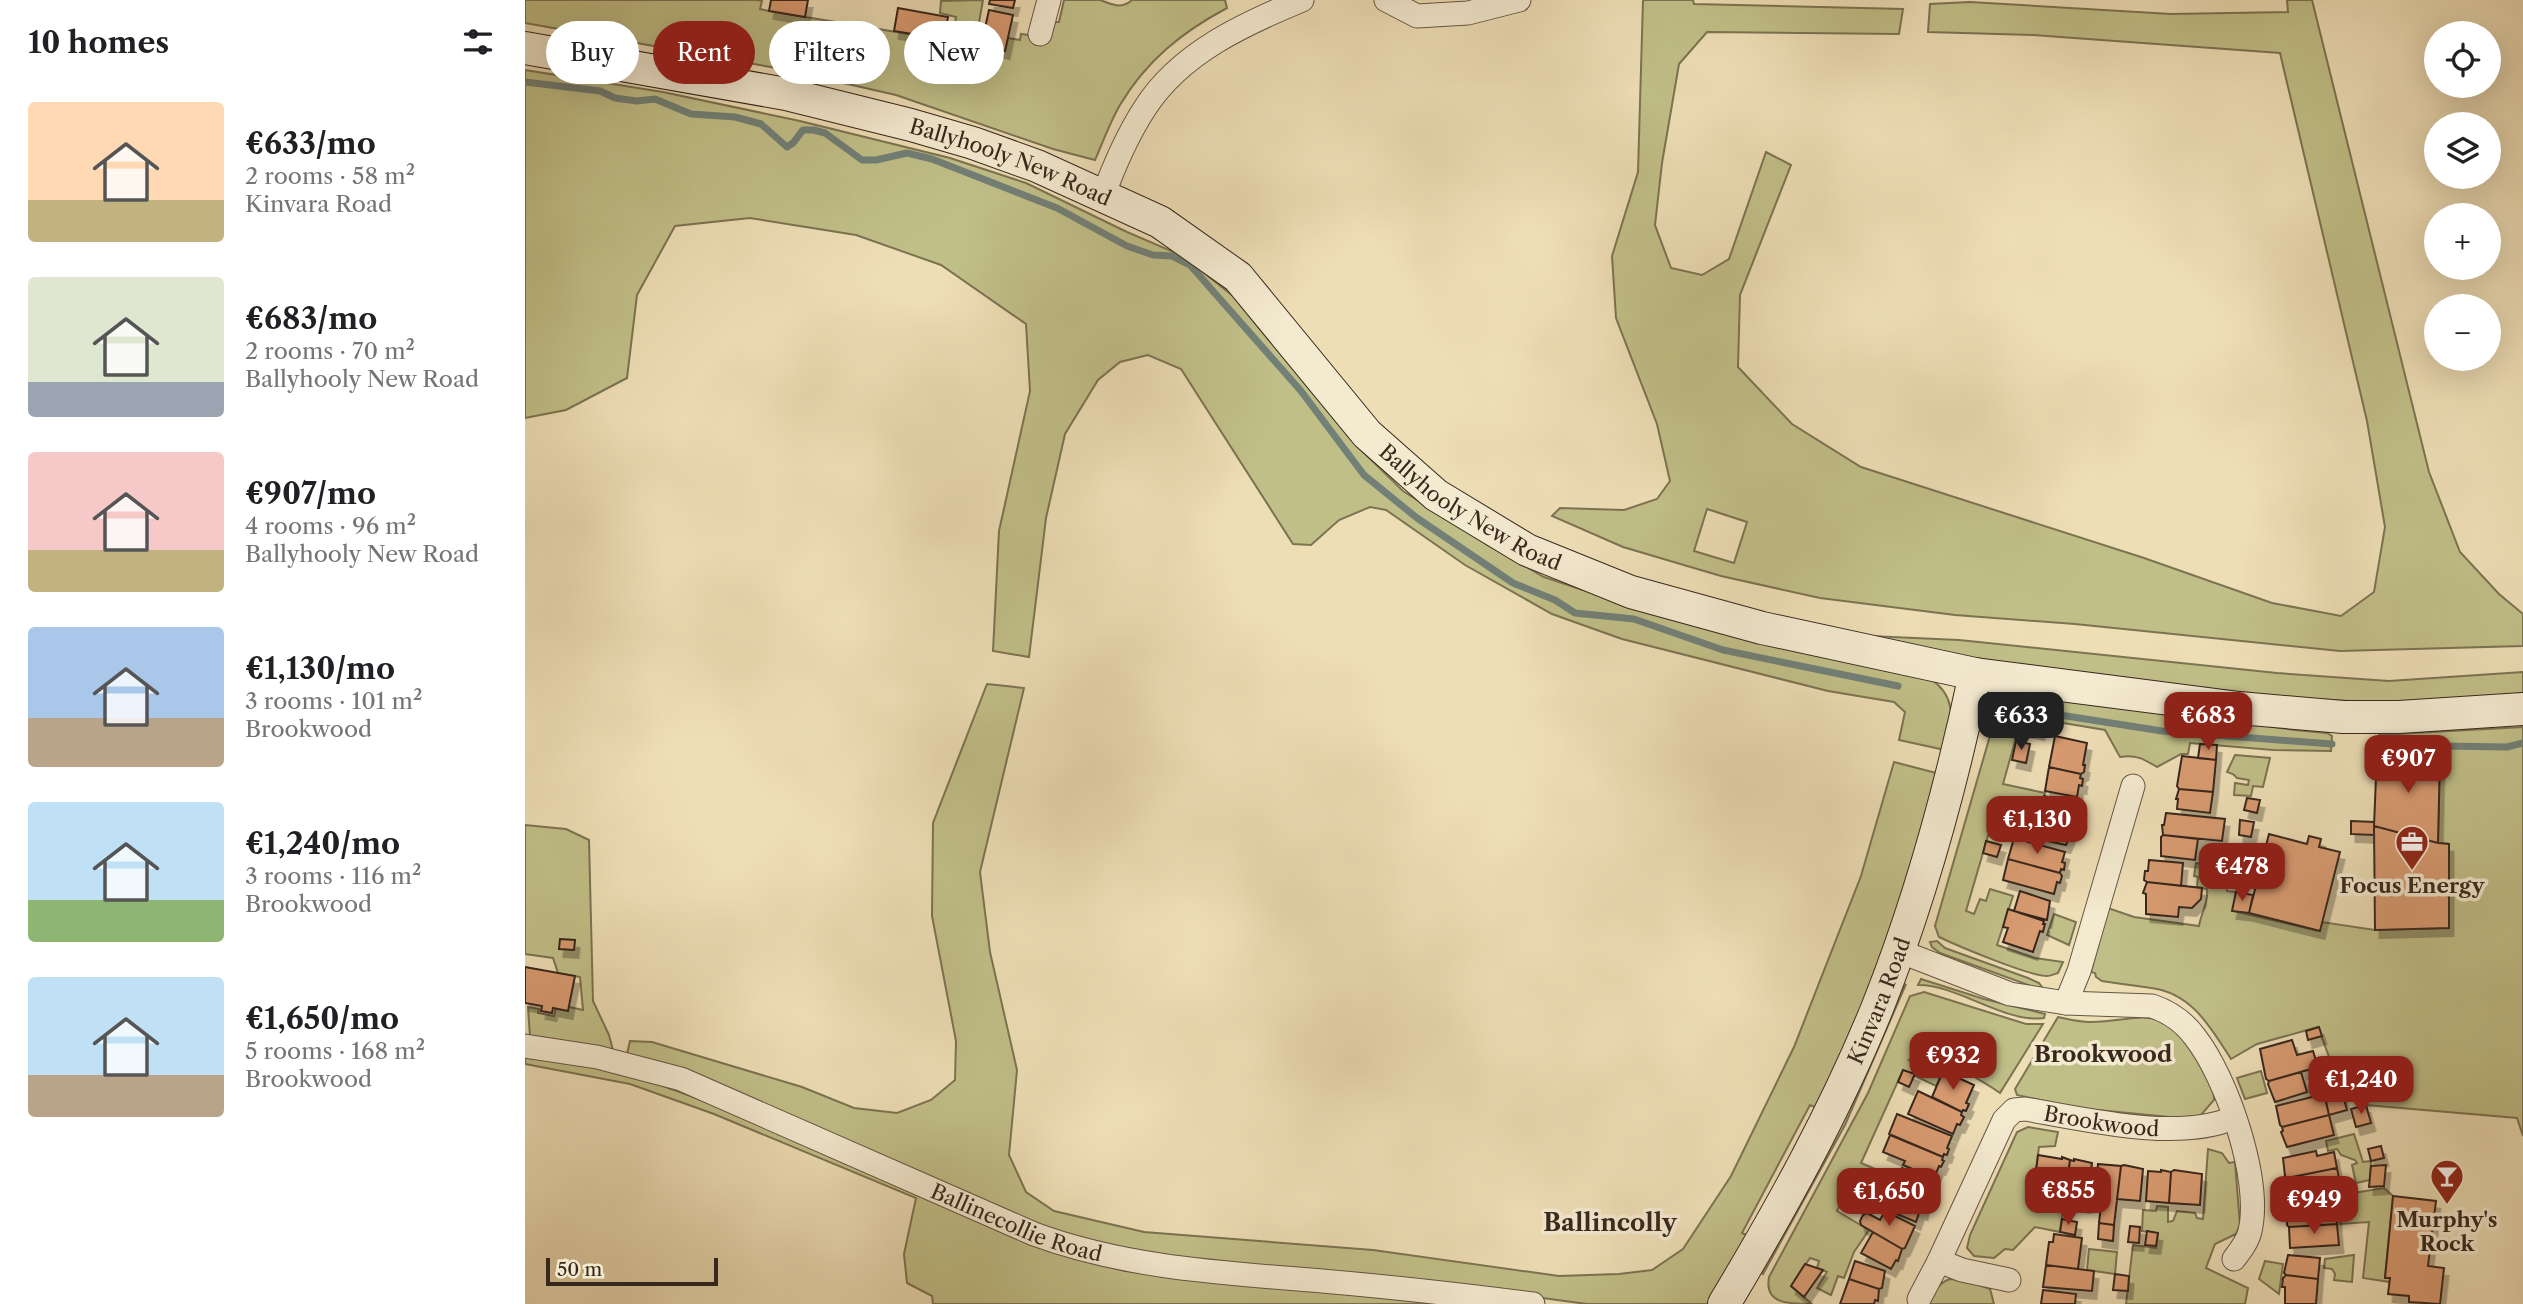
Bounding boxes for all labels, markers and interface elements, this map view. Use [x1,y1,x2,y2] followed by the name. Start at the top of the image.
[546,21,639,84] chip: Buy
[653,21,755,84] chip: Rent
[769,21,890,84] chip: Filters
[904,21,1004,84] chip: New
[2424,21,2501,371] map controls
[2424,21,2501,98] button: locate
[459,23,497,61] icon: filters
[28,24,169,61] text: 10 homes
[2424,112,2501,189] button: layers
[907,113,1116,211] street label: Ballyhooly New Road
[245,125,376,162] text: €633/mo
[84,130,168,214] icon: home
[245,162,415,190] text: 2 rooms · 58 m²
[245,190,392,218] text: Kinvara Road
[2424,203,2501,280] button: +
[2424,294,2501,371] button: −
[245,300,377,337] text: €683/mo
[84,305,168,389] icon: home
[245,337,415,365] text: 2 rooms · 70 m²
[245,365,479,393] text: Ballyhooly New Road
[1374,438,1566,575] street label: Ballyhooly New Road
[245,475,376,512] text: €907/mo
[84,480,168,564] icon: home
[245,512,416,540] text: 4 rooms · 96 m²
[245,540,479,568] text: Ballyhooly New Road
[245,650,395,687] text: €1,130/mo
[84,655,168,739] icon: home
[245,687,422,715] text: 3 rooms · 101 m²
[1980,692,2062,752] pin: €633
[2167,692,2249,752] pin: €683
[1994,701,2048,729] text: €633
[2180,701,2236,729] text: €683
[245,715,372,743] text: Brookwood
[2367,736,2449,795] pin: €907
[2381,744,2436,772] text: €907
[1980,796,2094,856] pin: €1,130
[2002,805,2072,833] text: €1,130
[2393,823,2431,872] office icon: Focus Energy
[245,825,400,862] text: €1,240/mo
[84,830,168,914] icon: home
[2201,844,2283,903] pin: €478
[2215,852,2269,880] text: €478
[245,862,421,890] text: 3 rooms · 116 m²
[2340,873,2486,898] place label: Focus Energy
[245,890,372,918] text: Brookwood
[1842,934,1915,1068] street label: Kinvara Road
[245,1000,399,1037] text: €1,650/mo
[84,1005,168,1089] icon: home
[1912,1032,1994,1092] pin: €932
[245,1037,425,1065] text: 5 rooms · 168 m²
[2034,1040,2173,1068] district label: Brookwood
[1926,1041,1980,1069] text: €932
[2304,1056,2418,1116] pin: €1,240
[245,1065,372,1093] text: Brookwood
[2324,1065,2398,1093] text: €1,240
[2042,1100,2160,1141] street label: Brookwood
[2428,1157,2466,1206] bar icon: Murphy's Rock
[1832,1168,1946,1228] pin: €1,650
[2027,1168,2109,1227] pin: €855
[2041,1176,2095,1204] text: €855
[2273,1176,2355,1236] pin: €949
[1853,1177,1925,1205] text: €1,650
[927,1178,1105,1266] street label: Ballinecollie Road
[2286,1185,2342,1213] text: €949
[2396,1207,2498,1256] place label: Murphy's Rock
[1543,1208,1678,1237] district label: Ballincolly
[546,1255,717,1287] scale bar
[557,1258,602,1281] text: 50 m

